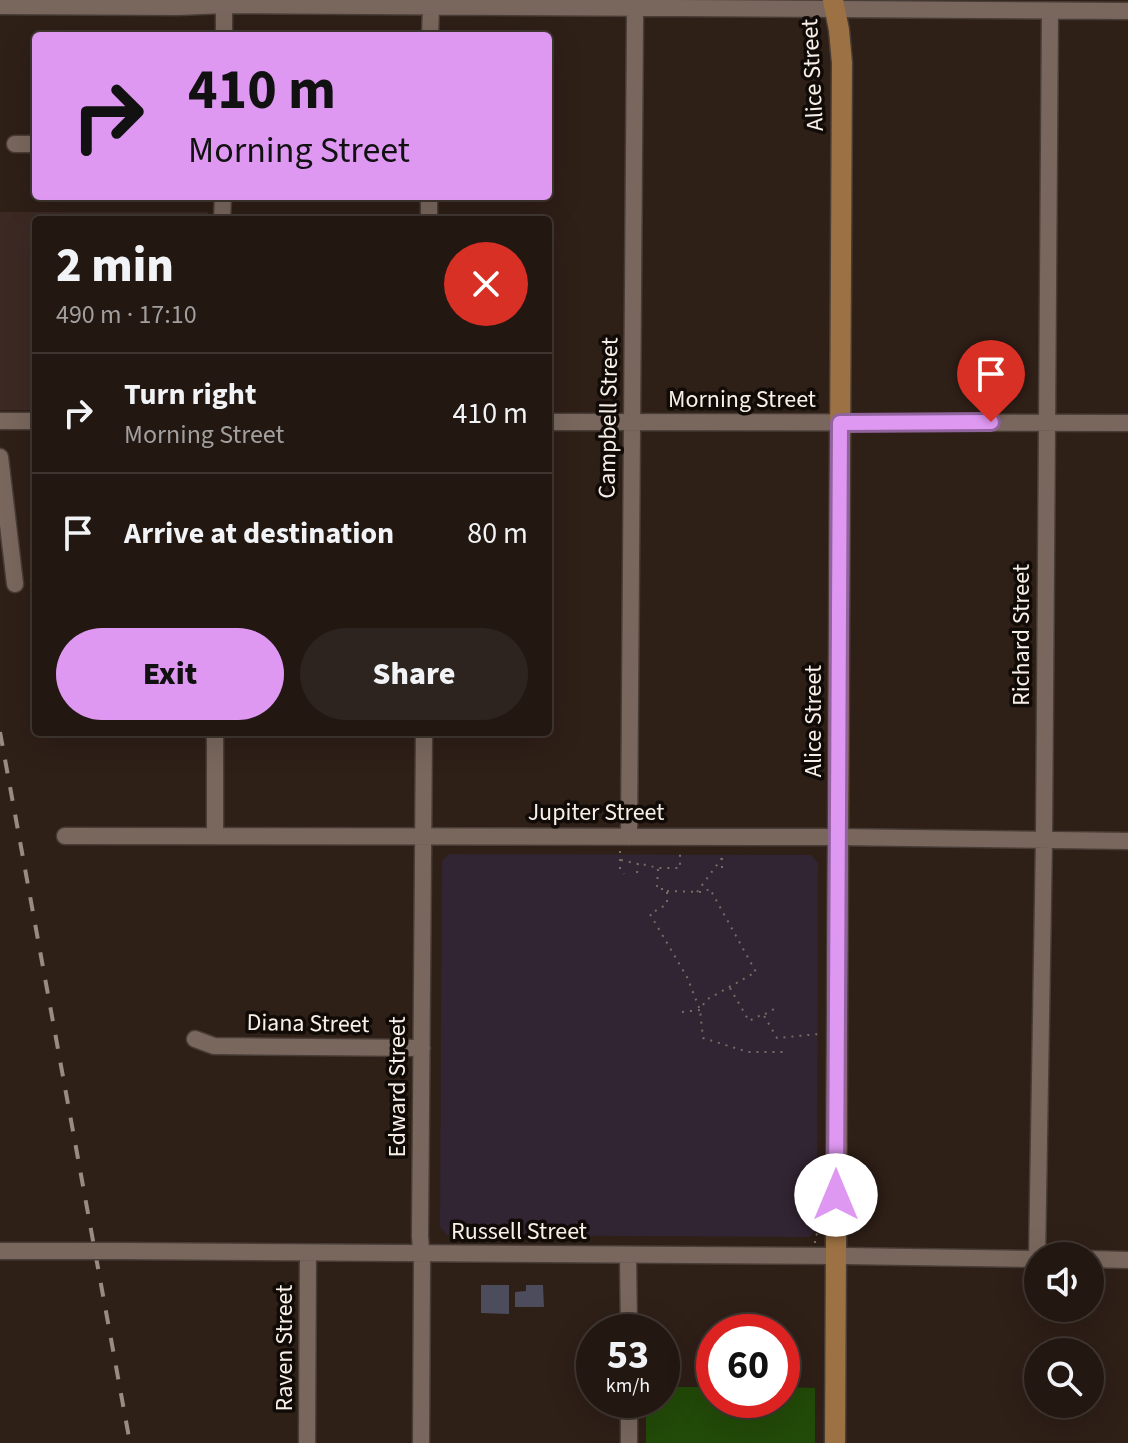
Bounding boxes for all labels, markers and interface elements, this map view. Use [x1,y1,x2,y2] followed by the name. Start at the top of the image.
[792,18,833,132] street label: Alice Street
[188,51,336,130] text: 410 m
[56,64,160,168] icon: right
[188,125,410,176] text: Morning Street
[56,232,174,300] text: 2 min
[444,242,528,326] button: close
[56,296,197,333] text: 490 m · 17:10
[590,337,627,499] street label: Campbell Street
[957,340,1025,422] pin
[969,352,1013,396] icon: arrive
[124,373,256,416] text: Turn right
[668,382,816,417] street label: Morning Street
[56,391,100,435] icon: right
[452,392,528,435] text: 410 m
[124,416,284,453] text: Morning Street
[56,511,100,555] icon: arrive
[124,512,394,555] text: Arrive at destination
[467,512,528,555] text: 80 m
[1004,564,1039,706] street label: Richard Street
[56,628,284,720] button: Exit
[300,628,528,720] button: Share
[796,665,831,777] street label: Alice Street
[528,795,664,830] street label: Jupiter Street
[246,1005,370,1042] street label: Diana Street
[380,1016,415,1158] street label: Edward Street
[794,1153,878,1237] position arrow
[451,1214,587,1249] street label: Russell Street
[1024,1242,1104,1418] map controls
[1024,1242,1104,1322] button: sound
[267,1285,302,1411] street label: Raven Street
[696,1314,800,1418] speed limit sign: 60
[607,1327,649,1384] text: 53
[1024,1338,1104,1418] button: search
[606,1372,650,1400] text: km/h

